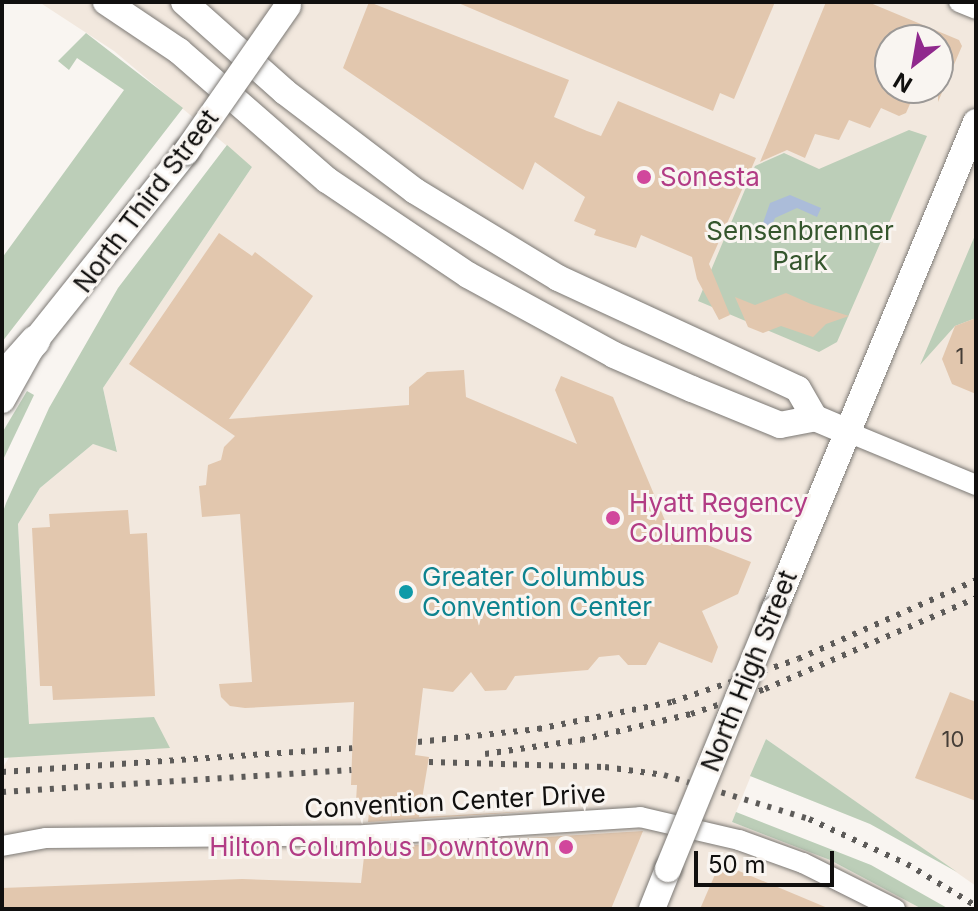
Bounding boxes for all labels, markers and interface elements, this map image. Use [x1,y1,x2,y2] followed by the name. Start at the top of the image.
[874,24,954,104] north arrow
[889,67,917,98] text: N
[67,103,225,299] street label: North Third Street
[660,161,760,193] place label: Sonesta
[635,168,653,186] marker: Sonesta
[706,215,894,276] park label: Sensenbrenner Park
[956,344,964,370] house number: 1
[629,487,808,548] place label: Hyatt Regency Columbus
[604,509,622,527] marker: Hyatt Regency Columbus
[422,561,652,622] place label: Greater Columbus Convention Center
[694,566,804,776] street label: North High Street
[397,583,415,601] marker: Greater Columbus Convention Center
[942,727,964,753] house number: 10
[303,778,607,824] street label: Convention Center Drive
[209,831,550,863] place label: Hilton Columbus Downtown
[698,835,838,885] scale bar
[557,838,575,856] marker: Hilton Columbus Downtown
[708,850,766,879] text: 50 m

